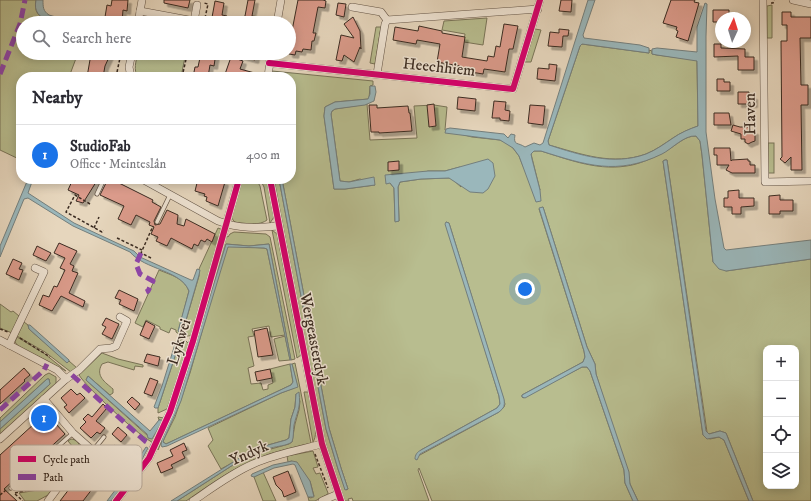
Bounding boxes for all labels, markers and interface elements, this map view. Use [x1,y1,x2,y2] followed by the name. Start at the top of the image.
[715,12,751,48] north arrow
[16,16,296,60] search box
[30,27,52,49] icon: search
[62,29,131,48] text: Search here
[402,53,476,81] street label: Heechhiem
[32,87,82,109] text: Nearby
[740,92,760,135] street label: Haven
[70,137,131,156] text: StudioFab
[43,147,47,163] text: 1
[246,147,280,163] text: 400 m
[70,156,166,172] text: Office · Meinteslân
[515,279,535,299] your location
[295,290,333,387] street label: Wergeasterdyk
[162,316,196,368] street label: Lykwei
[763,345,799,489] map controls
[763,345,799,381] button: +
[763,381,799,417] button: −
[31,403,57,433] pin: 1
[763,417,799,453] button: locate
[226,436,272,470] street label: Yndyk
[10,445,142,491] legend
[43,453,90,467] text: Cycle path
[763,453,799,489] button: layers
[43,471,64,485] text: Path

